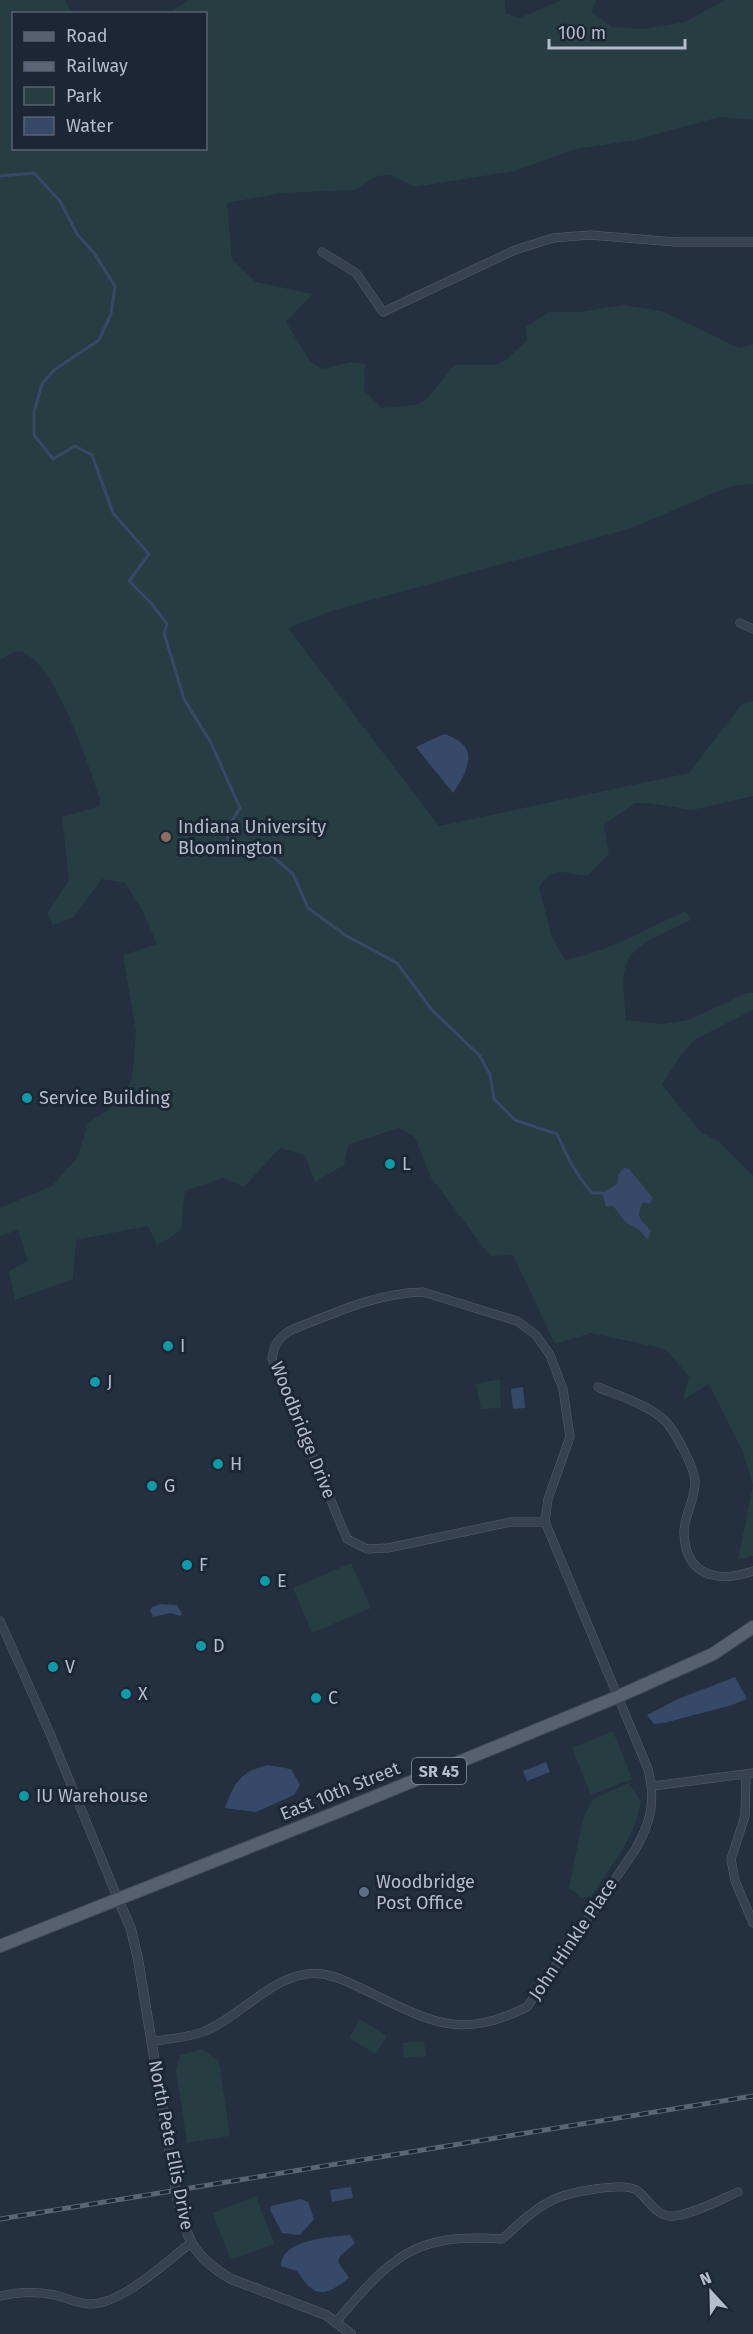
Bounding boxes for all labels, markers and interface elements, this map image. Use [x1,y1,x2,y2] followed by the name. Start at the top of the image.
[12,12,207,150] legend
[549,12,686,50] scale bar
[558,22,606,44] text: 100 m
[66,25,108,47] text: Road
[66,55,128,77] text: Railway
[66,85,102,107] text: Park
[66,115,113,137] text: Water
[178,816,326,859] place label: Indiana University Bloomington
[159,830,173,844] marker: Indiana University Bloomington
[39,1087,170,1109] place label: Service Building
[20,1091,34,1105] marker: Service Building
[402,1153,411,1175] place label: L
[383,1157,397,1171] marker: L
[180,1335,185,1357] place label: I
[161,1339,175,1353] marker: I
[265,1358,341,1502] street label: Woodbridge Drive
[107,1371,113,1393] place label: J
[88,1375,102,1389] marker: J
[230,1453,242,1475] place label: H
[211,1457,225,1471] marker: H
[164,1475,175,1497] place label: G
[145,1479,159,1493] marker: G
[199,1554,208,1576] place label: F
[180,1558,194,1572] marker: F
[277,1570,287,1592] place label: E
[258,1574,272,1588] marker: E
[213,1635,225,1657] place label: D
[194,1639,208,1653] marker: D
[65,1656,75,1678] place label: V
[46,1660,60,1674] marker: V
[138,1683,148,1705] place label: X
[119,1687,133,1701] marker: X
[328,1687,338,1709] place label: C
[309,1691,323,1705] marker: C
[277,1757,404,1825] street label: East 10th Street
[412,1758,466,1784] road number: SR 45
[36,1785,148,1807] place label: IU Warehouse
[17,1789,31,1803] marker: IU Warehouse
[376,1871,475,1914] place label: Woodbridge Post Office
[524,1874,622,2004] street label: John Hinkle Place
[357,1885,371,1899] marker: Woodbridge Post Office
[144,2058,198,2232] street label: North Pete Ellis Drive
[681,2262,741,2322] north arrow
[697,2268,714,2289] text: N

